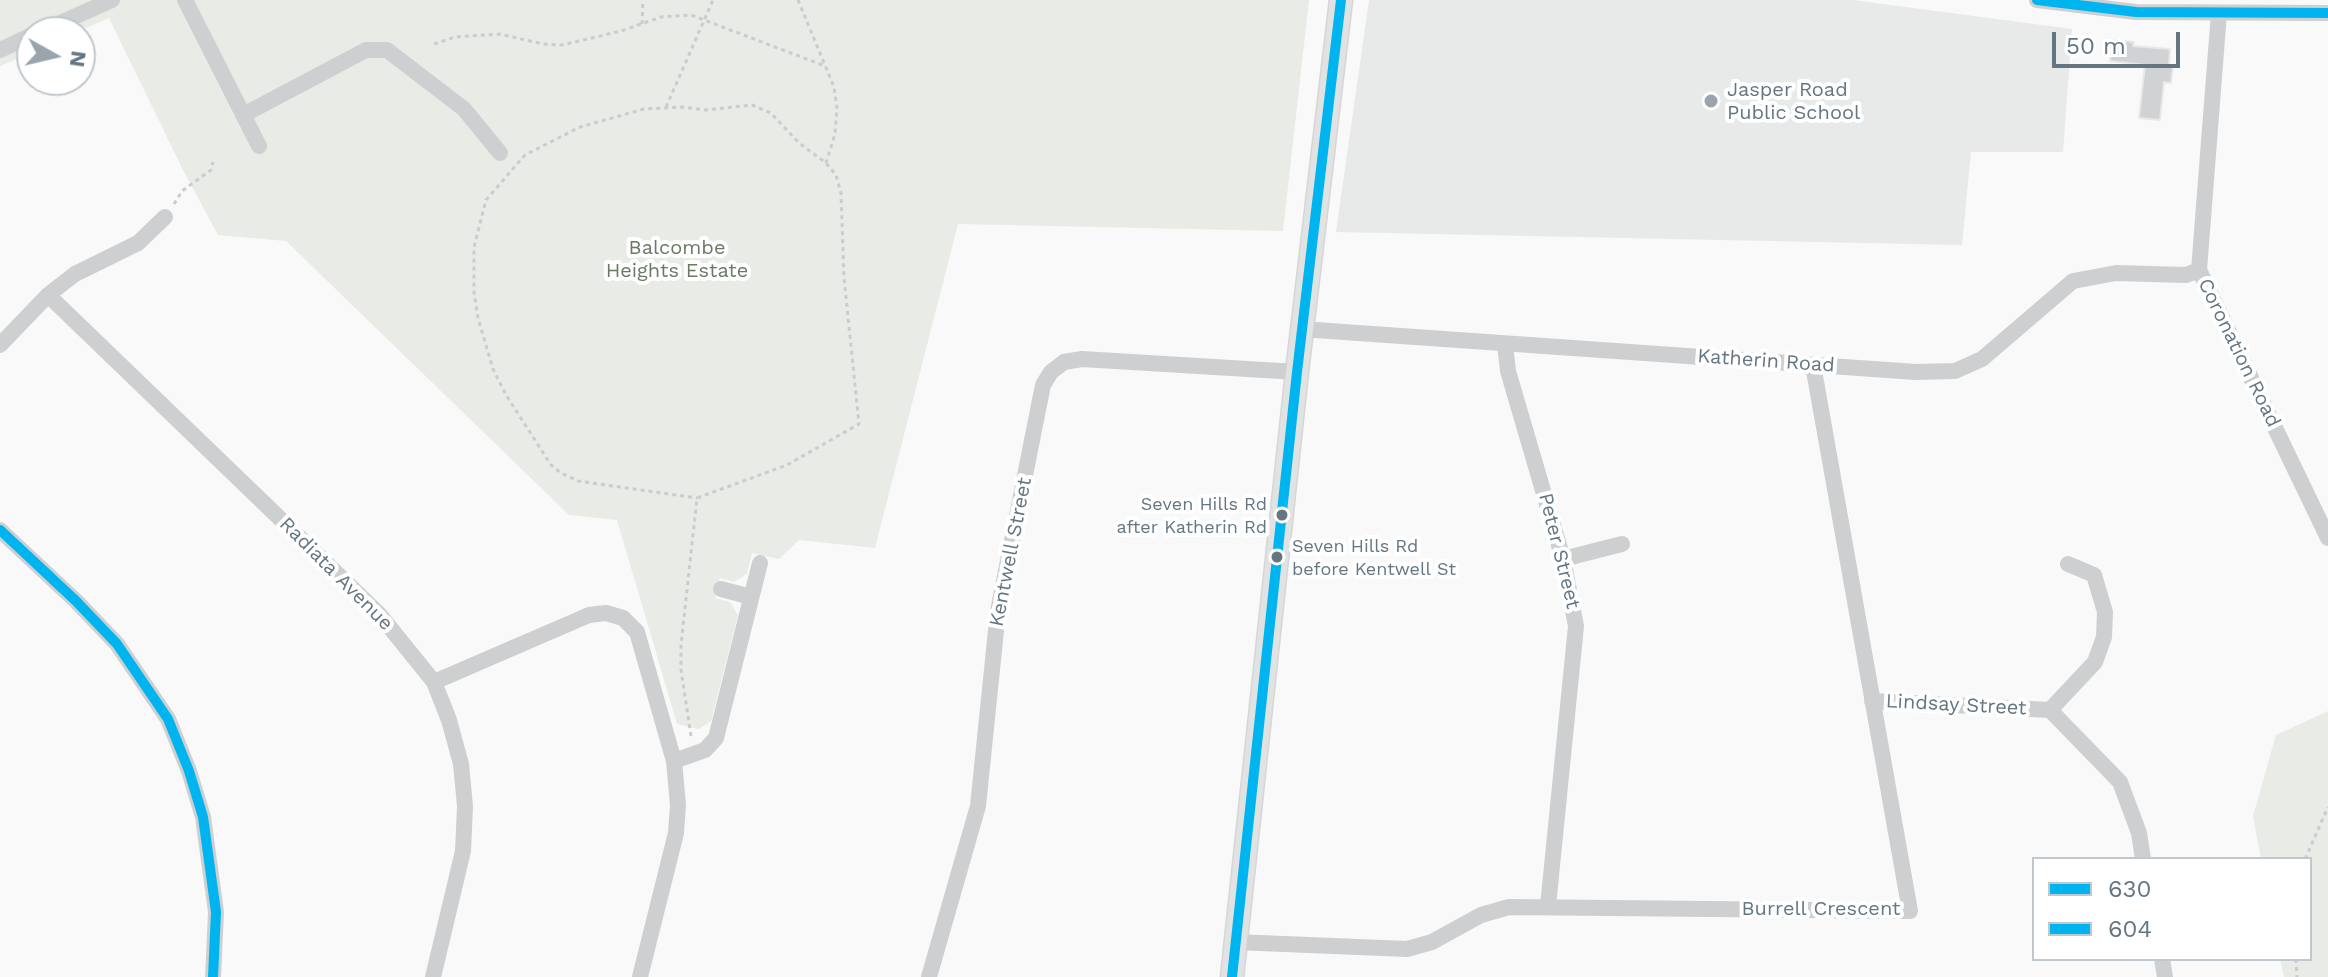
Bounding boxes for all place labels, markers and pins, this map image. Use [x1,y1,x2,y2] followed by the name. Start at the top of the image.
[1727,78,1860,125] place label: Jasper Road Public School
[1702,92,1720,110] marker: Jasper Road Public School
[1117,494,1267,536] place label: Seven Hills Rd after Katherin Rd
[1274,507,1290,523] marker: Seven Hills Rd after Katherin Rd
[1292,536,1456,578] place label: Seven Hills Rd before Kentwell St
[1269,549,1285,565] marker: Seven Hills Rd before Kentwell St

